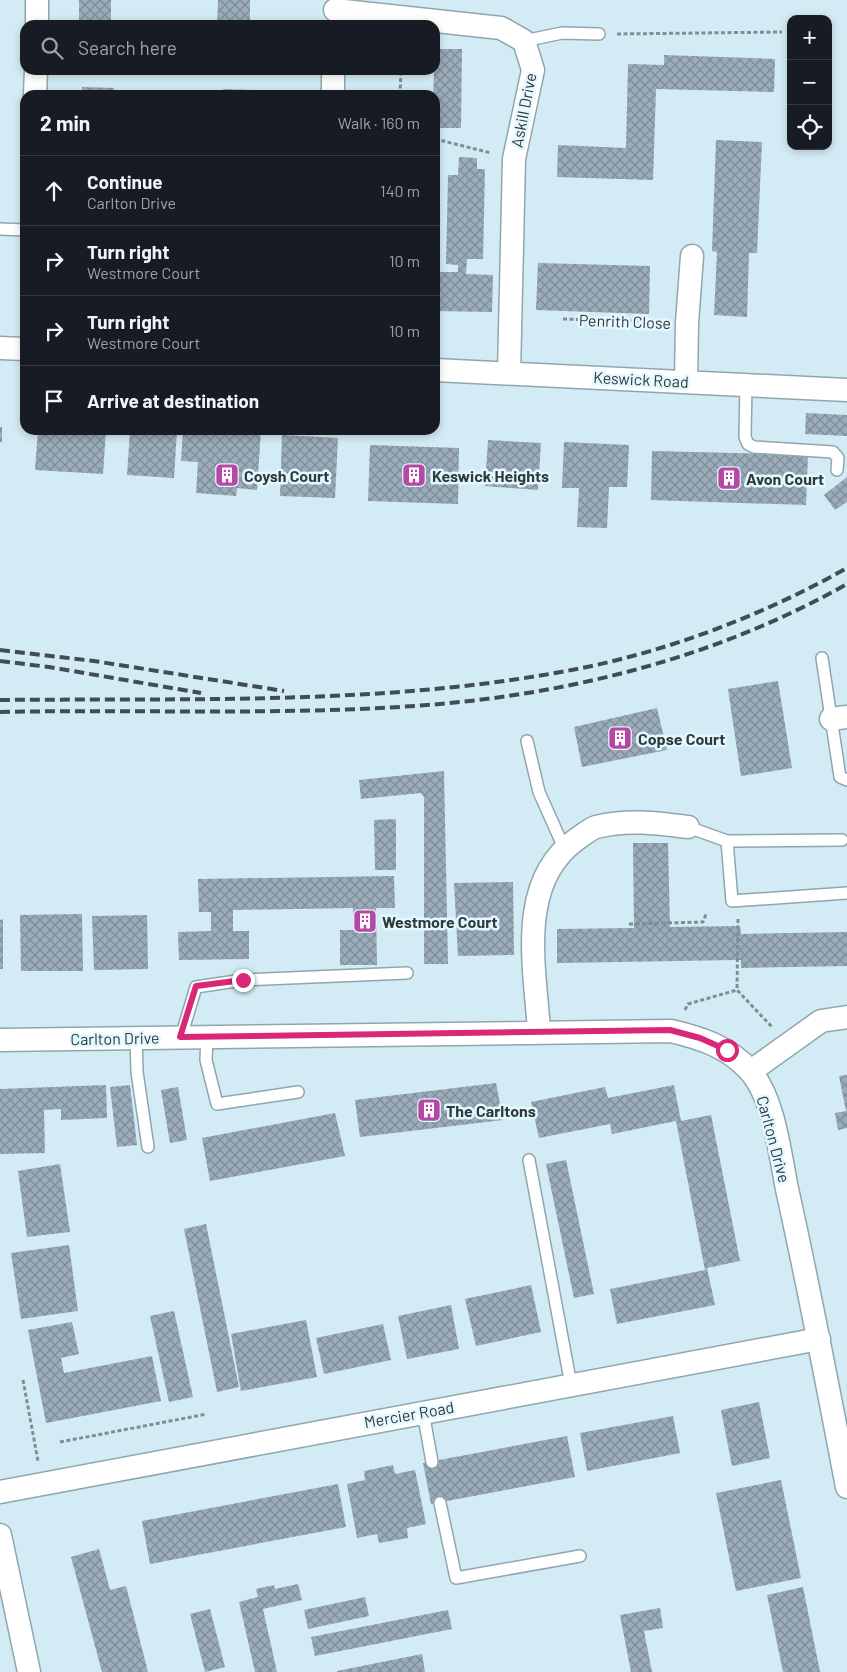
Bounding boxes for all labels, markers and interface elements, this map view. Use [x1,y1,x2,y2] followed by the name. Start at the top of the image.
[787,15,832,150] map controls
[787,15,832,60] button: +
[20,20,440,75] search box
[38,34,66,62] icon: search
[78,36,177,59] text: Search here
[787,60,832,105] button: −
[506,71,540,149] street label: Askill Drive
[787,105,832,150] button: locate
[40,110,90,135] text: 2 min
[338,113,420,132] text: Walk · 160 m
[87,170,163,193] text: Continue
[40,177,68,205] icon: ahead
[380,181,420,200] text: 140 m
[87,193,176,212] text: Carlton Drive
[87,240,169,263] text: Turn right
[40,247,68,275] icon: right
[389,251,420,270] text: 10 m
[87,263,200,282] text: Westmore Court
[87,310,169,333] text: Turn right
[579,310,671,332] street label: Penrith Close
[40,317,68,345] icon: right
[389,321,420,340] text: 10 m
[87,333,200,352] text: Westmore Court
[593,367,689,391] street label: Keswick Road
[40,387,68,415] icon: arrive
[87,389,259,412] text: Arrive at destination
[214,462,240,488] building icon: Coysh Court
[401,462,427,488] building icon: Keswick Heights
[716,465,742,491] building icon: Avon Court
[244,466,329,485] place label: Coysh Court
[432,466,549,485] place label: Keswick Heights
[746,469,824,488] place label: Avon Court
[607,725,633,751] building icon: Copse Court
[638,729,725,748] place label: Copse Court
[352,908,378,934] building icon: Westmore Court
[382,912,498,931] place label: Westmore Court
[232,969,255,992] route end
[70,1028,160,1048] street label: Carlton Drive
[716,1039,739,1062] route start
[753,1094,795,1184] street label: Carlton Drive
[416,1097,442,1123] building icon: The Carltons
[446,1101,536,1120] place label: The Carltons
[363,1397,455,1431] street label: Mercier Road

